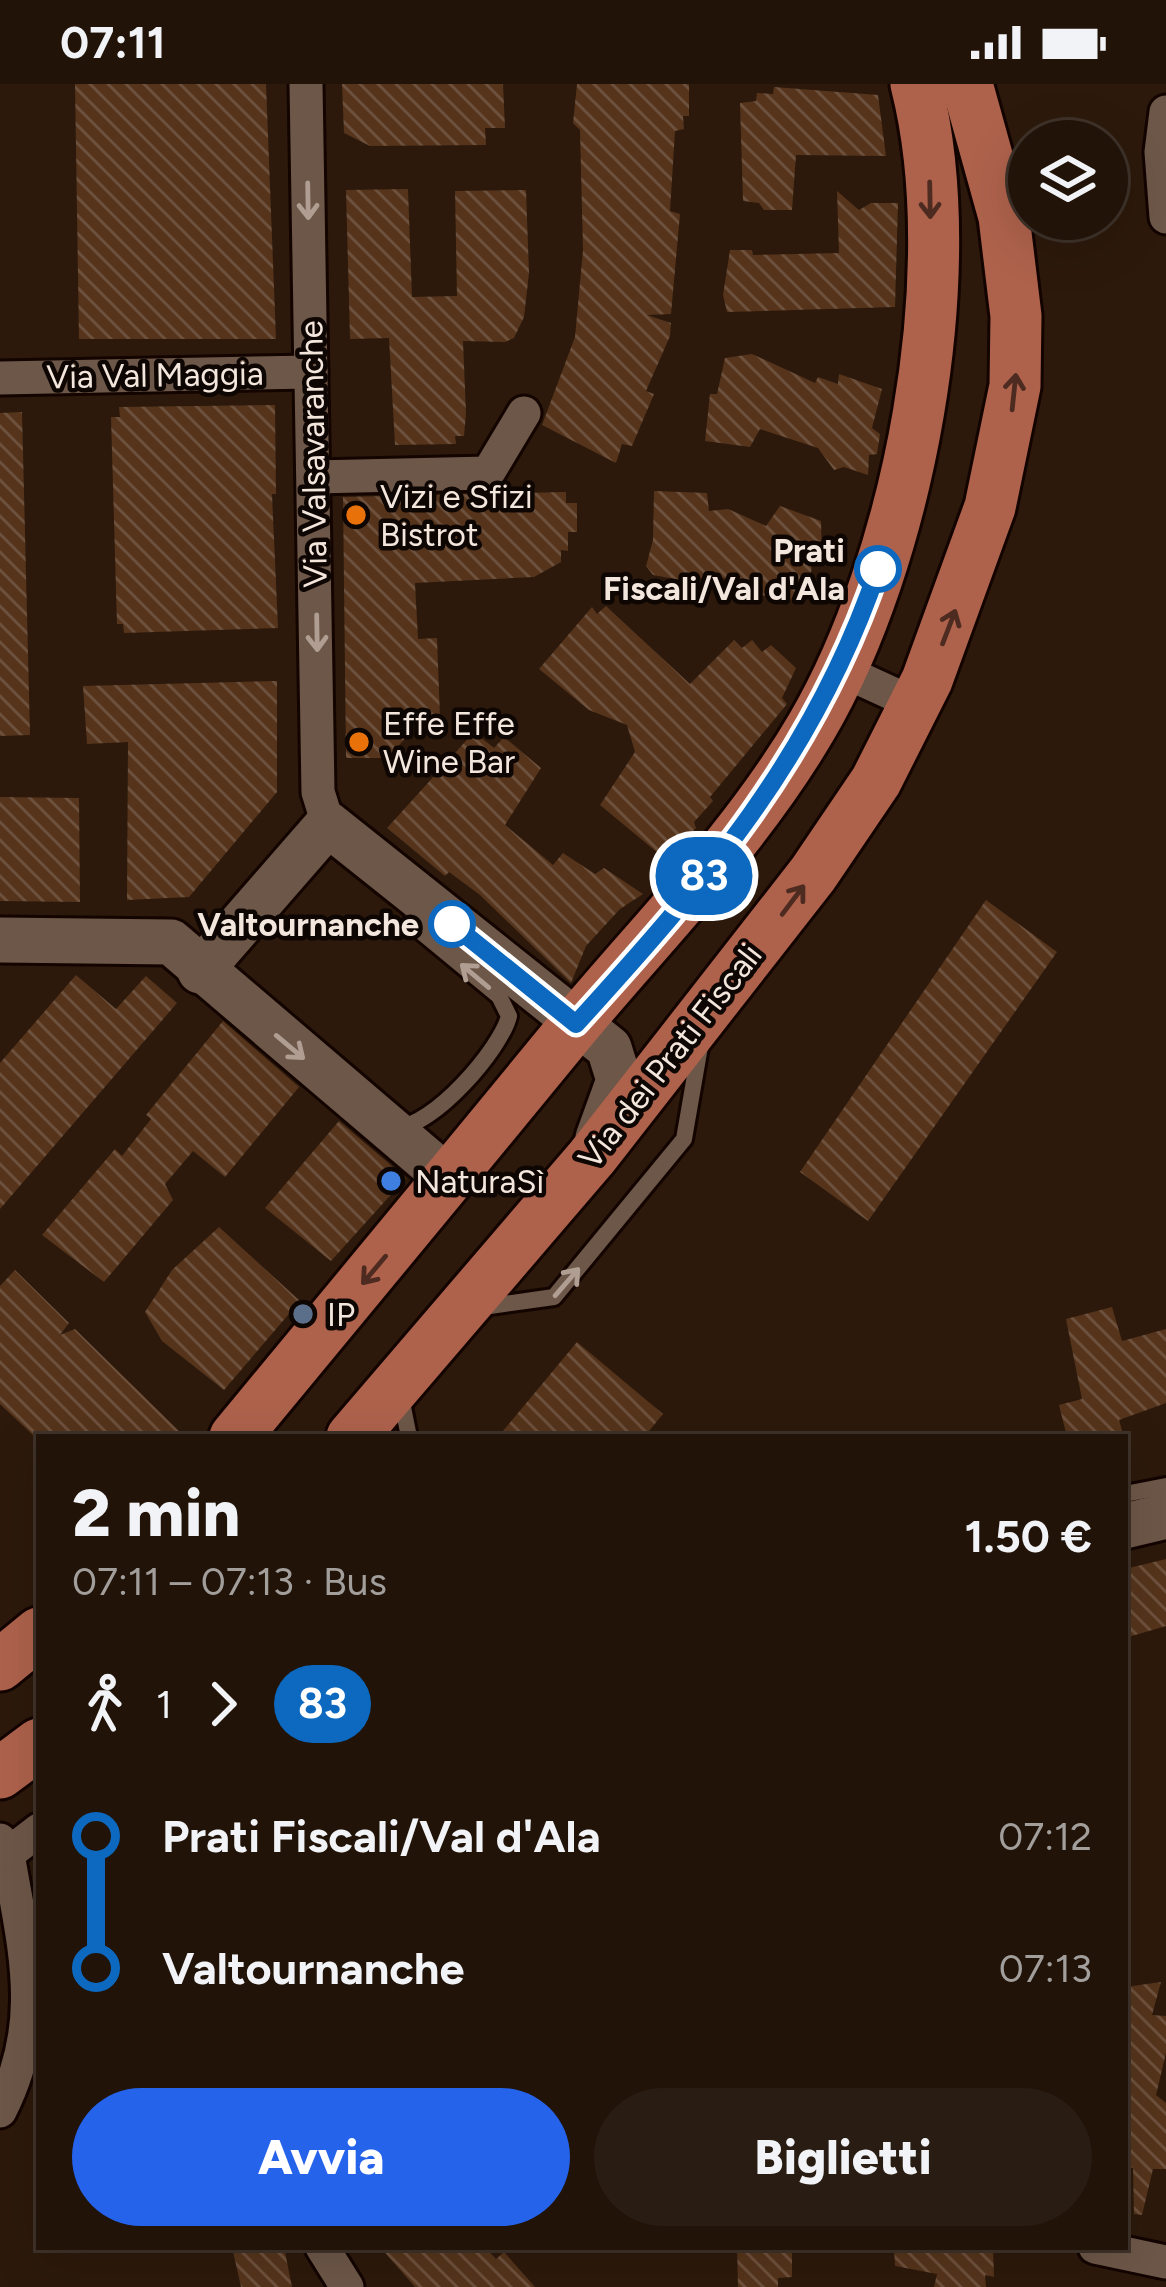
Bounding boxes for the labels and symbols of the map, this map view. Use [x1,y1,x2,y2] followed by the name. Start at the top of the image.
[919,180,941,219] one-way arrow
[296,181,319,220] one-way arrow
[291,320,335,588] street label: Via Valsavaranche
[46,354,264,396] street label: Via Val Maggia
[1003,374,1025,413] one-way arrow
[380,477,533,554] place label: Vizi e Sfizi Bistrot
[343,502,369,528] marker: Vizi e Sfizi Bistrot
[603,531,845,608] place label: Prati Fiscali/Val d'Ala
[856,547,900,591] marker: Prati Fiscali/Val d'Ala
[940,610,962,647] one-way arrow
[305,613,328,652] one-way arrow
[383,704,515,781] place label: Effe Effe Wine Bar
[346,729,372,755] marker: Effe Effe Wine Bar
[650,837,758,915] line badge: 83
[780,884,806,916] one-way arrow
[430,902,474,946] marker: Valtournanche
[197,905,419,944] place label: Valtournanche
[570,936,770,1176] street label: Via dei Prati Fiscali
[460,963,491,991] one-way arrow
[274,1032,305,1060] one-way arrow
[415,1162,545,1201] place label: NaturaSì
[378,1168,404,1194] marker: NaturaSì
[362,1253,388,1285] one-way arrow
[552,1267,580,1297] one-way arrow
[327,1295,355,1334] place label: IP
[290,1301,316,1327] marker: IP

